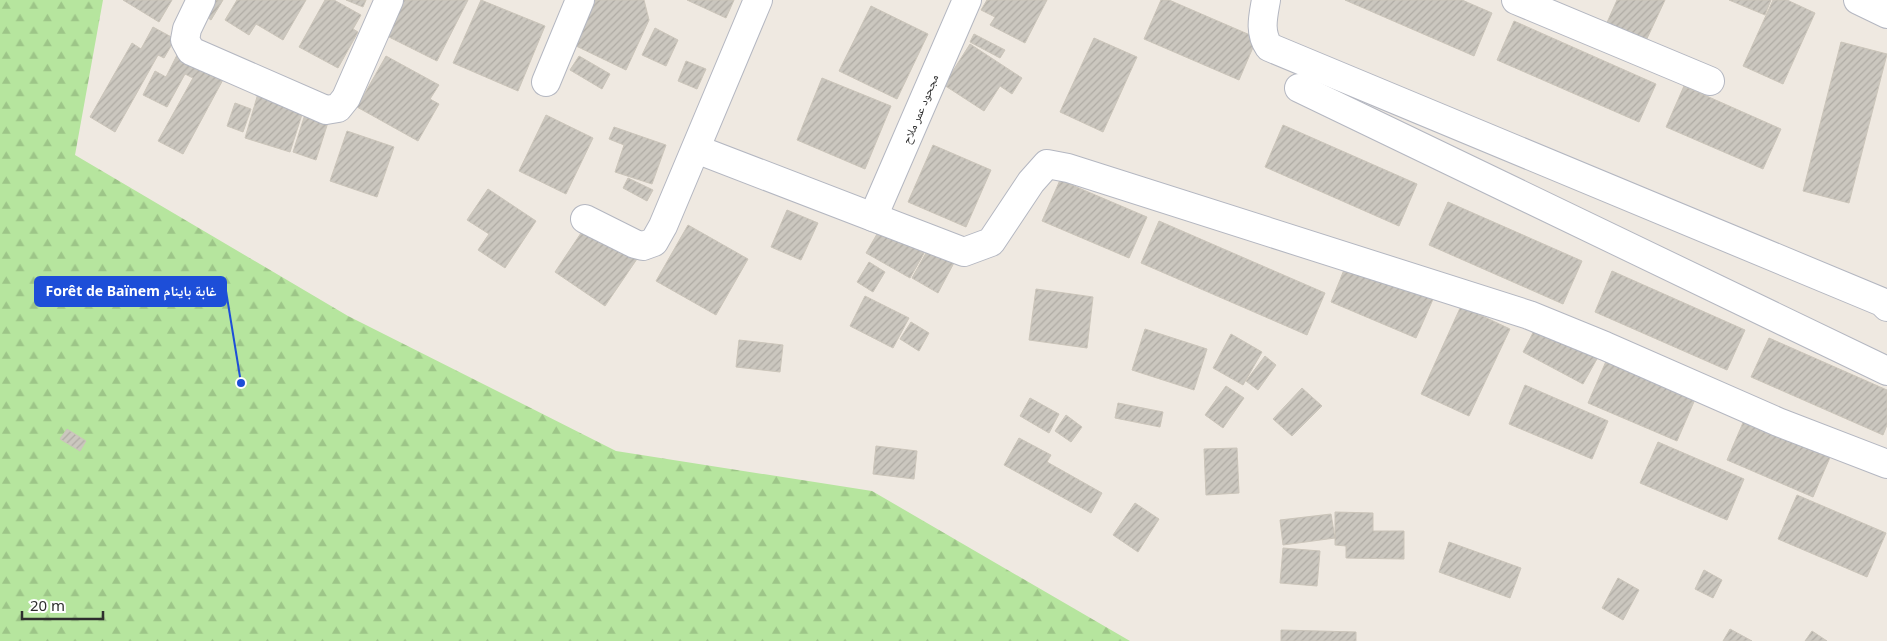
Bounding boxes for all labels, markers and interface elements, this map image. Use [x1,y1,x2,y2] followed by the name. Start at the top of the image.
[898,71,942,147] street label: مجحود عمر ملاح
[35,277,226,306] callout: Forêt de Baïnem غابة باينام
[45,281,217,301] text: Forêt de Baïnem غابة باينام
[22,588,104,620] scale bar
[30,595,65,615] text: 20 m

